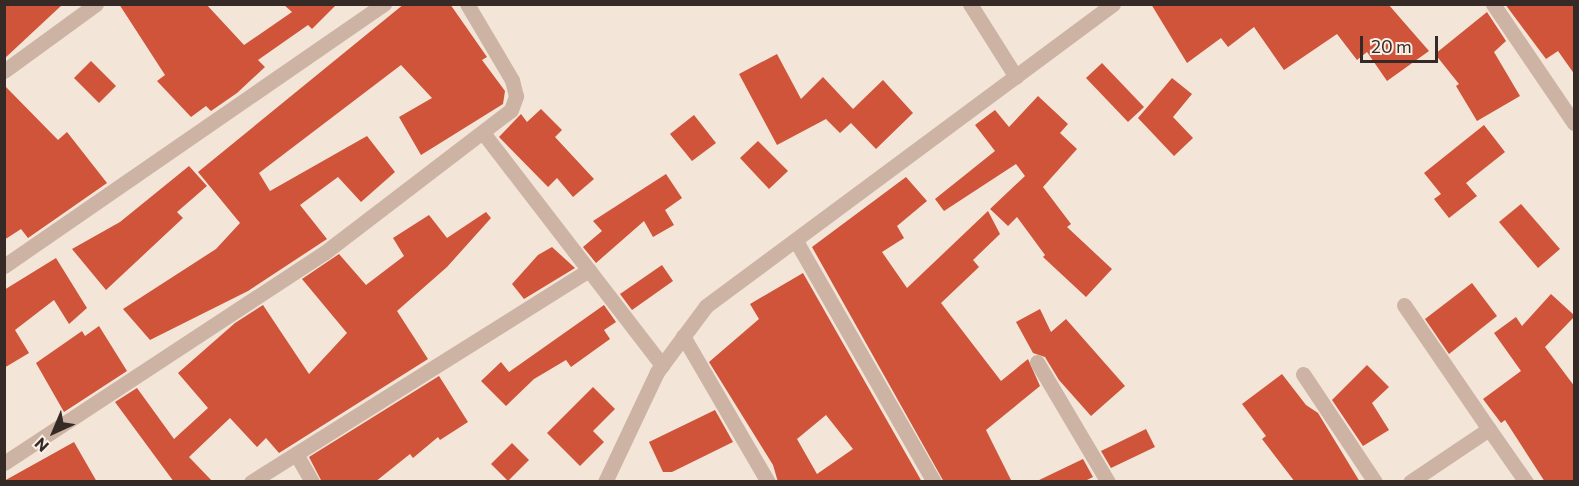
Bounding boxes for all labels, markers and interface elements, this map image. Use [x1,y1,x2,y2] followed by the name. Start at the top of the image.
[1363,24,1441,62] scale bar
[1371,35,1412,57] text: 20 m
[24,402,84,462] north arrow
[30,434,52,456] text: N

